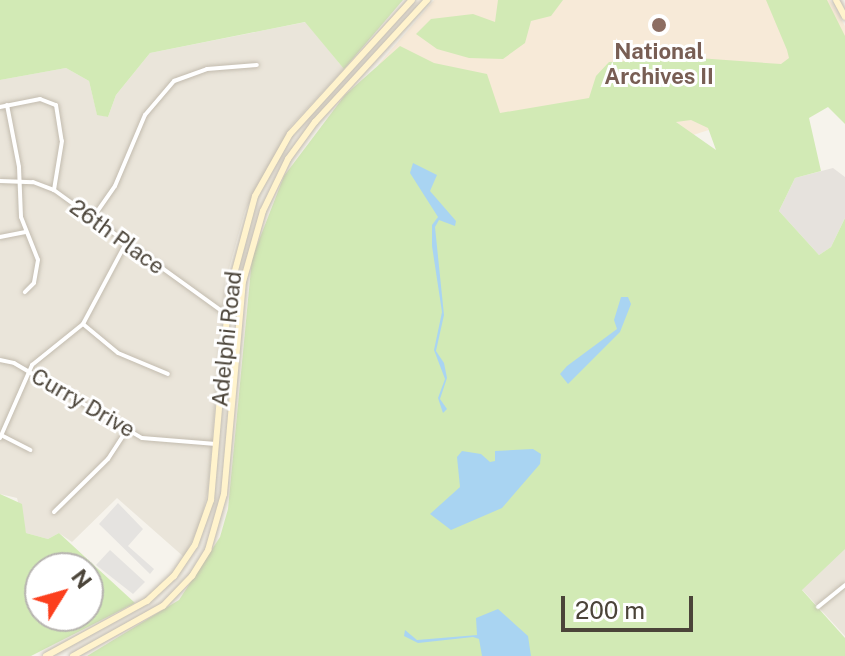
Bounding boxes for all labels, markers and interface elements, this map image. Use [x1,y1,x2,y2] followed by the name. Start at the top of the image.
[650,16,668,34] marker: National Archives II
[604,38,714,90] place label: National Archives II
[65,194,169,280] street label: 26th Place
[207,270,247,408] street label: Adelphi Road
[26,363,140,443] street label: Curry Drive
[24,552,104,632] north arrow
[66,564,97,593] text: N
[565,580,697,630] scale bar
[575,596,645,624] text: 200 m

